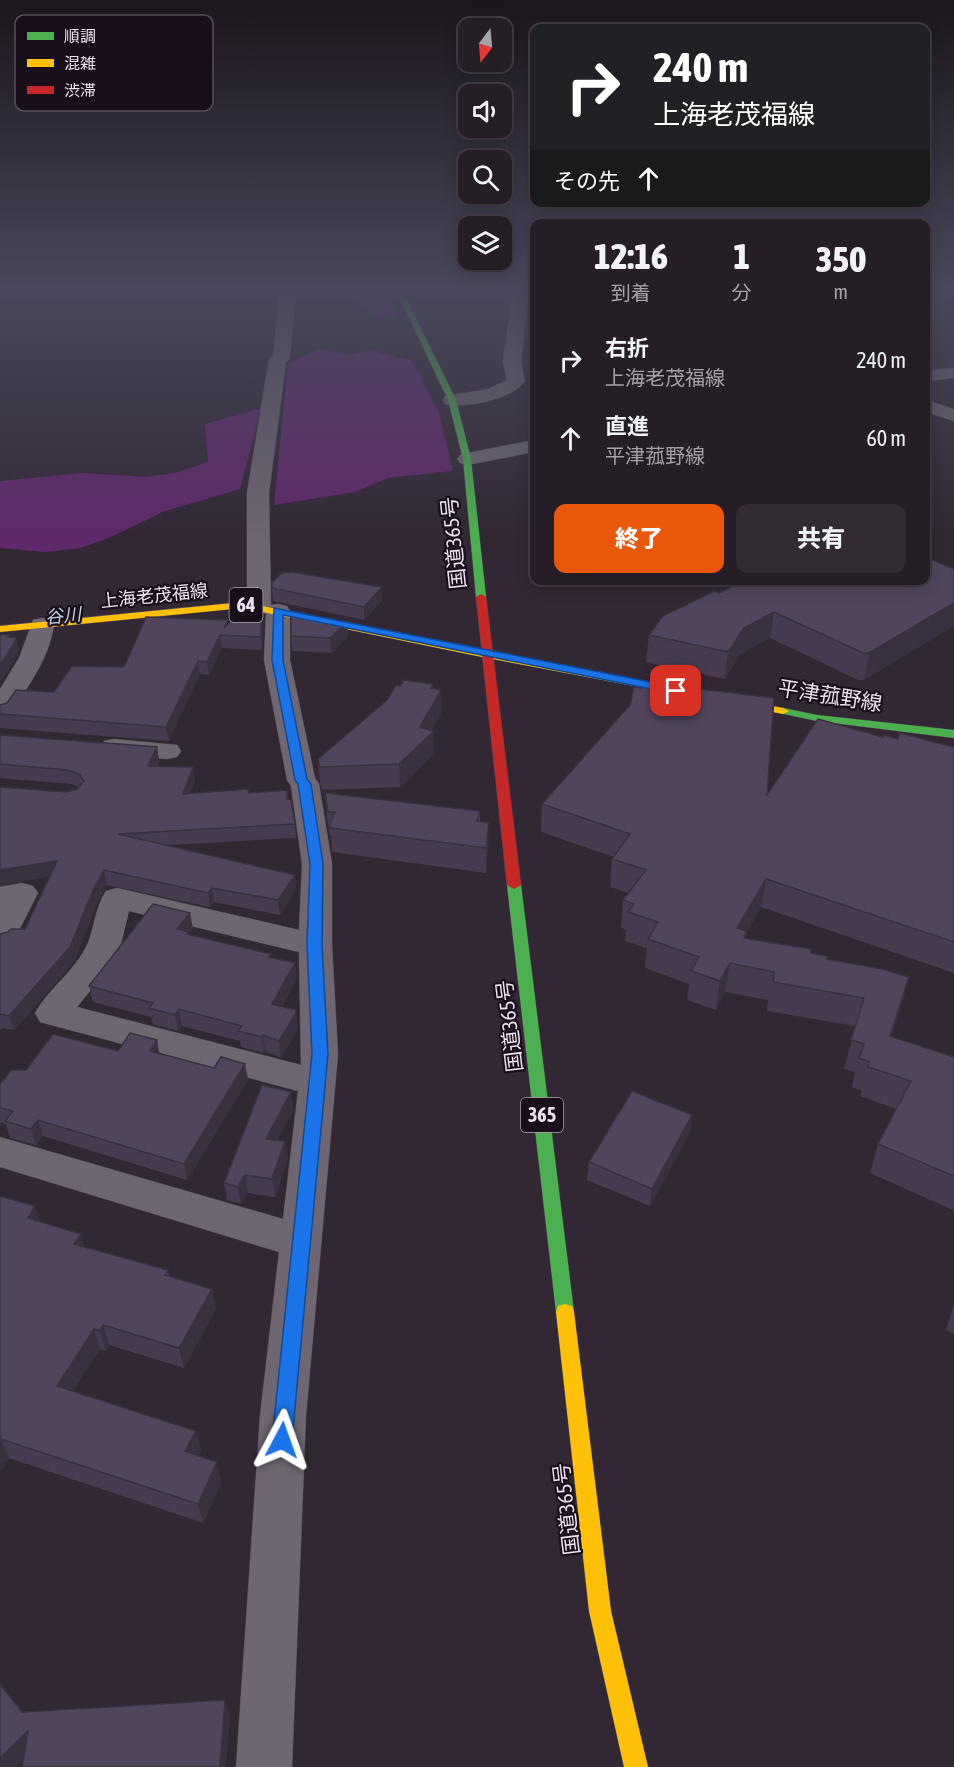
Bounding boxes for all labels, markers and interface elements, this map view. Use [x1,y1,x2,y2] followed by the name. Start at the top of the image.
[15,15,213,111] legend
[458,18,512,72] north arrow
[458,18,512,270] map controls
[64,27,96,45] text: 順調
[653,43,748,91] text: 240 m
[554,48,632,126] icon: right
[64,54,96,72] text: 混雑
[64,81,96,99] text: 渋滞
[458,84,512,138] button: sound
[653,99,815,130] text: 上海老茂福線
[458,150,512,204] button: search
[632,162,665,195] icon: ahead
[554,168,620,194] text: その先
[458,216,512,270] button: layers
[594,235,668,277] text: 12:16
[733,235,750,277] text: 1
[815,238,866,280] text: 350
[834,280,848,303] text: m
[611,281,651,304] text: 到着
[732,281,752,304] text: 分
[605,335,649,361] text: 右折
[554,344,587,377] icon: right
[856,347,906,373] text: 240 m
[605,366,725,389] text: 上海老茂福線
[605,413,649,439] text: 直進
[554,422,587,455] icon: ahead
[866,425,906,451] text: 60 m
[605,444,705,467] text: 平津菰野線
[436,496,470,590] street label: 国道365号
[554,504,724,573] button: 終了
[736,504,906,573] button: 共有
[99,579,209,612] street label: 上海老茂福線
[230,588,262,622] road number: 64
[44,603,84,628] water label: 谷川
[650,665,701,716] pin
[659,674,692,707] icon: arrive
[776,675,884,715] street label: 平津菰野線
[491,979,527,1074] street label: 国道365号
[521,1098,563,1132] road number: 365
[250,1408,314,1472] position arrow
[548,1462,584,1557] street label: 国道365号

